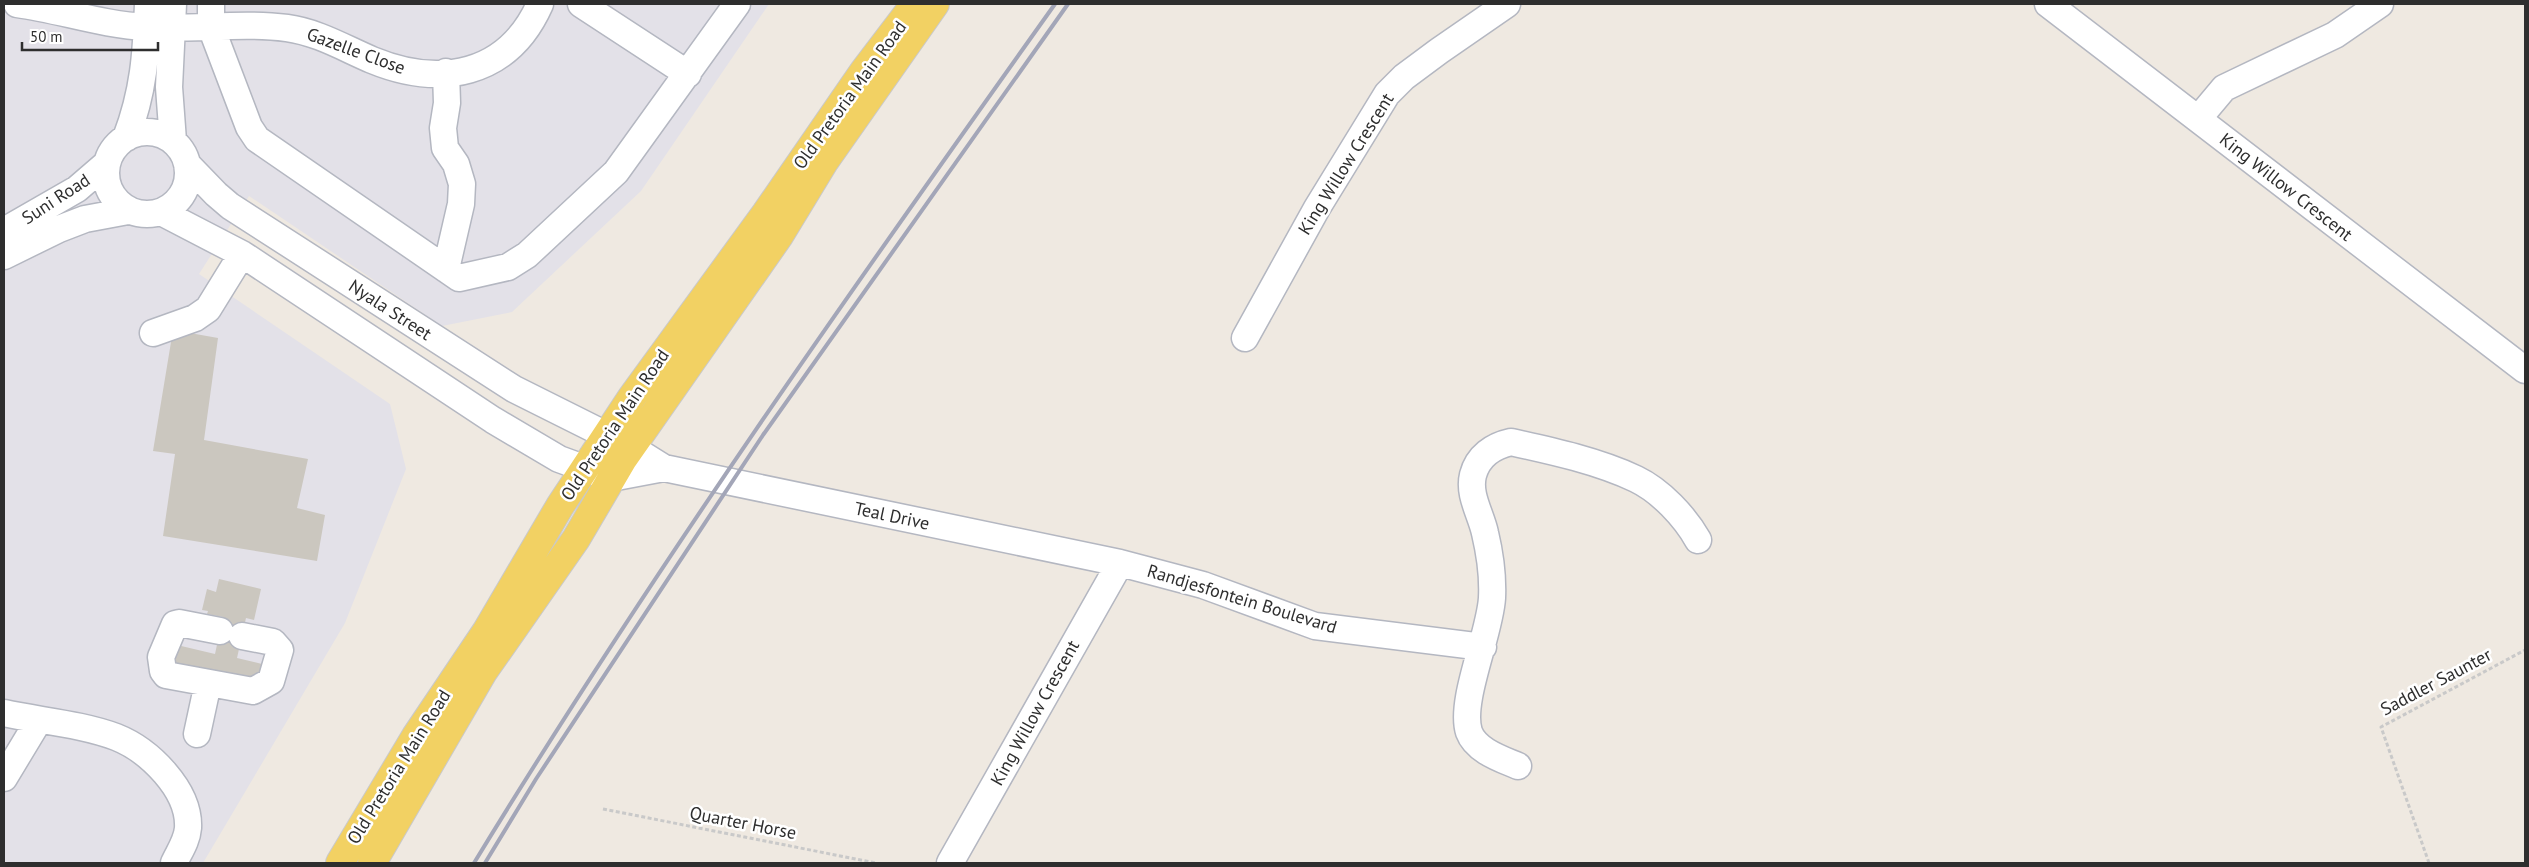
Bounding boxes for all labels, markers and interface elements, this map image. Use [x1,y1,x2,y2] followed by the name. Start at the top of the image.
[788,16,911,173] street label: Old Pretoria Main Road
[22,20,159,52] scale bar
[304,22,409,79] street label: Gazelle Close
[30,27,63,46] text: 50 m
[1293,89,1398,239] street label: King Willow Crescent
[2215,127,2357,246] street label: King Willow Crescent
[17,168,94,229] street label: Suni Road
[344,274,436,345] street label: Nyala Street
[555,345,674,505] street label: Old Pretoria Main Road
[852,496,932,535] street label: Teal Drive
[1144,559,1340,638] street label: Randjesfontein Boulevard
[985,636,1084,789] street label: King Willow Crescent
[2376,643,2495,720] street label: Saddler Saunter
[342,685,455,848] street label: Old Pretoria Main Road
[688,801,798,844] street label: Quarter Horse

